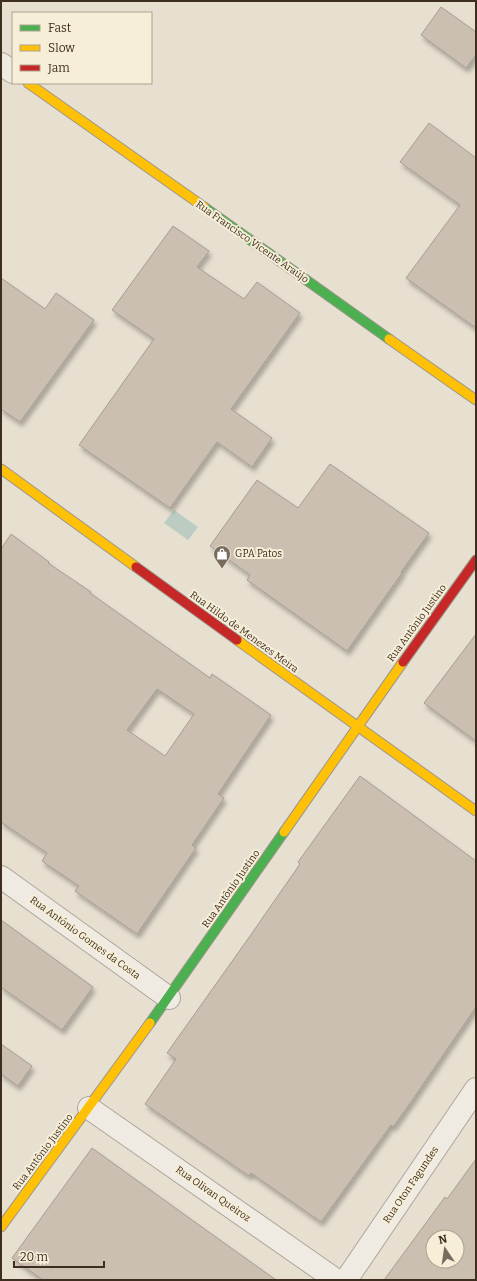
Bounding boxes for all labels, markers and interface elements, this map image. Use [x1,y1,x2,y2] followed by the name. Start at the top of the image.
[12,12,152,84] legend
[48,21,72,35] text: Fast
[48,41,75,55] text: Slow
[47,61,70,75] text: Jam
[193,197,312,286] street label: Rua Francisco Vicente Araújo
[212,544,232,569] shop icon: GPA Patos
[235,548,282,560] place label: GPA Patos
[384,581,449,664] street label: Rua Antônio Justino
[188,589,301,676] street label: Rua Hildo de Menezes Meira
[199,847,263,930] street label: Rua Antônio Justino
[27,894,143,982] street label: Rua António Gomes da Costa
[10,1111,76,1193] street label: Rua Antônio Justino
[381,1144,441,1226] street label: Rua Oton Fagundes
[173,1164,253,1225] street label: Rua Olivan Queiroz
[425,1229,465,1269] north arrow
[437,1232,449,1247] text: N
[14,1243,104,1269] scale bar
[20,1250,49,1264] text: 20 m

